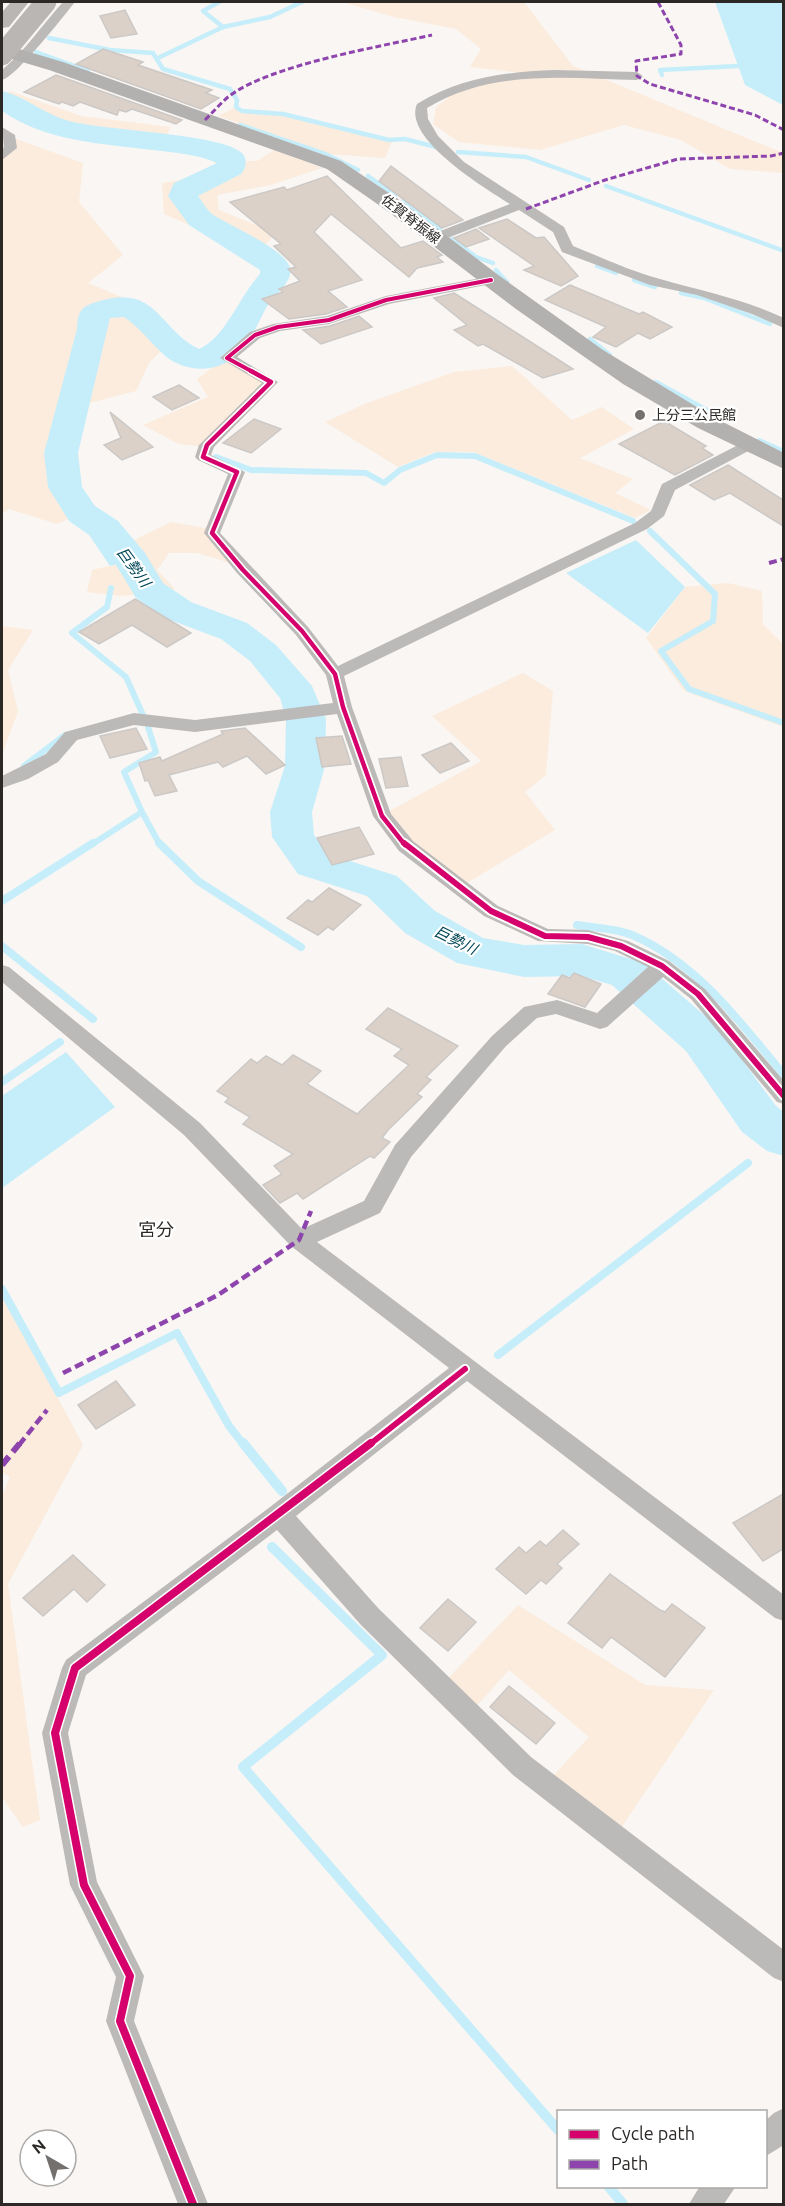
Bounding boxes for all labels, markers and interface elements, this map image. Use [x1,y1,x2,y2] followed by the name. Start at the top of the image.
[378,191,444,247] street label: 佐賀脊振線
[652,407,736,423] place label: 上分三公民館
[633,408,647,422] marker: 上分三公民館
[114,544,155,592] water label: 巨勢川
[432,922,482,958] water label: 巨勢川
[138,1219,174,1239] district label: 宮分
[557,2110,767,2188] legend
[611,2123,695,2143] text: Cycle path
[18,2128,78,2188] north arrow
[28,2136,49,2157] text: N
[611,2153,648,2173] text: Path

